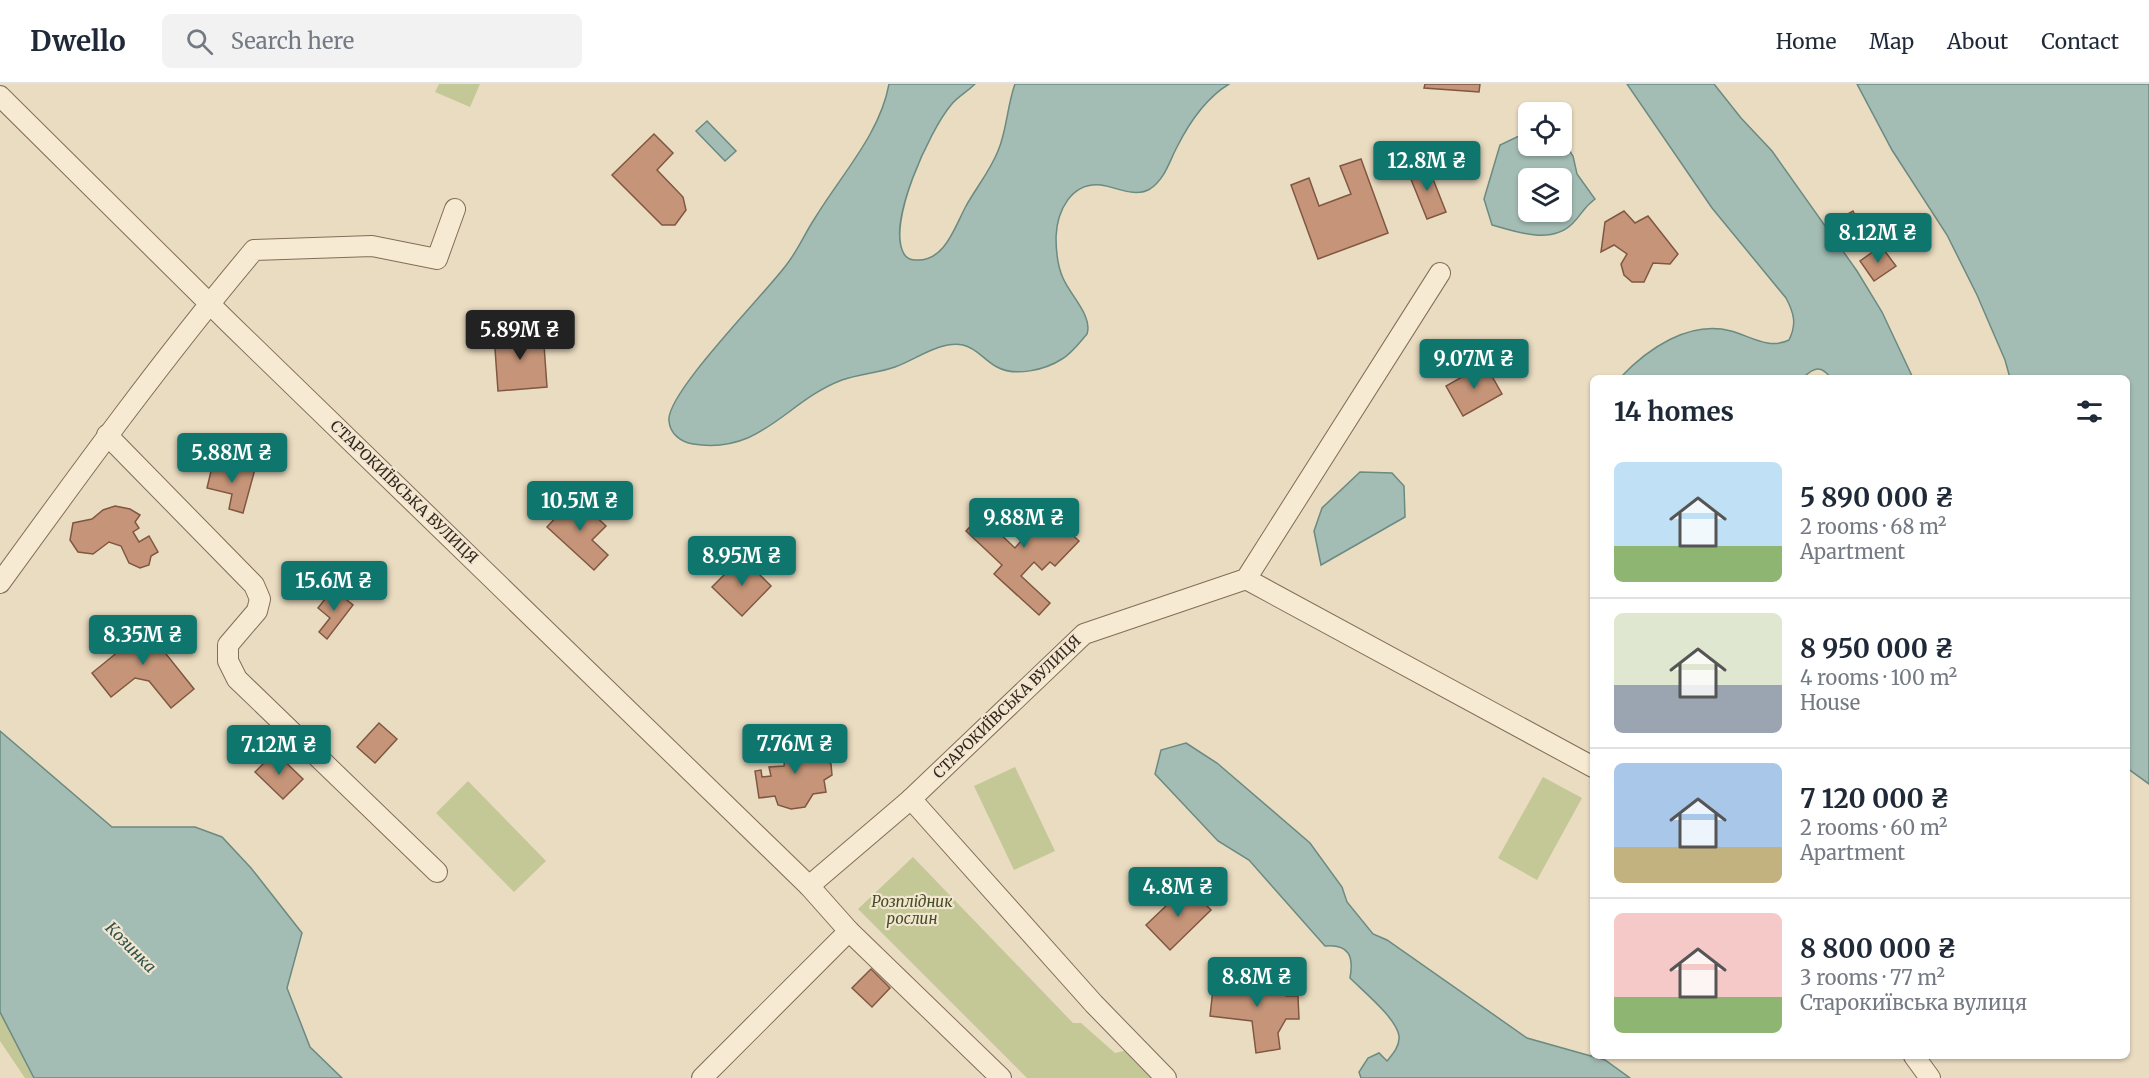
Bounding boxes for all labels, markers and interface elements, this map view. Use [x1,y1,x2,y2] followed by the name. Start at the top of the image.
[162,14,582,68] search box
[30,23,126,59] text: Dwello
[183,25,216,58] icon: search
[231,27,354,55] text: Search here
[1776,28,1836,55] text: Home
[1869,28,1914,55] text: Map
[1947,28,2008,55] text: About
[2041,28,2119,55] text: Contact
[1518,102,1572,222] map controls
[1518,102,1572,156] button: locate
[1372,141,1482,192] pin: 12.8M ₴
[1387,148,1467,173] text: 12.8M ₴
[1518,168,1572,222] button: layers
[1823,213,1933,264] pin: 8.12M ₴
[1839,220,1917,245] text: 8.12M ₴
[465,310,575,361] pin: 5.89M ₴
[480,317,560,342] text: 5.89M ₴
[1419,339,1529,390] pin: 9.07M ₴
[1434,346,1514,371] text: 9.07M ₴
[1614,395,1734,428] text: 14 homes
[2073,395,2106,428] icon: filters
[327,416,482,567] street label: СТАРОКИЇВСЬКА ВУЛИЦЯ
[177,433,287,484] pin: 5.88M ₴
[191,440,273,465] text: 5.88M ₴
[525,481,635,532] pin: 10.5M ₴
[1800,481,1954,514] text: 5 890 000 ₴
[1662,486,1734,558] icon: home
[541,488,619,513] text: 10.5M ₴
[969,498,1079,549] pin: 9.88M ₴
[983,505,1065,530] text: 9.88M ₴
[1800,514,1947,539] text: 2 rooms · 68 m²
[687,536,797,587] pin: 8.95M ₴
[1800,539,1905,564] text: Apartment
[702,543,782,568] text: 8.95M ₴
[279,561,389,612] pin: 15.6M ₴
[295,568,373,593] text: 15.6M ₴
[88,615,198,666] pin: 8.35M ₴
[103,622,183,647] text: 8.35M ₴
[929,631,1085,782] street label: СТАРОКИЇВСЬКА ВУЛИЦЯ
[1800,632,1954,665] text: 8 950 000 ₴
[1662,637,1734,709] icon: home
[1800,665,1957,690] text: 4 rooms · 100 m²
[1800,690,1860,715] text: House
[740,724,850,775] pin: 7.76M ₴
[224,725,334,776] pin: 7.12M ₴
[756,731,834,756] text: 7.76M ₴
[241,732,317,757] text: 7.12M ₴
[1800,782,1950,815] text: 7 120 000 ₴
[1662,787,1734,859] icon: home
[1800,815,1947,840] text: 2 rooms · 60 m²
[1800,840,1905,865] text: Apartment
[1129,867,1227,918] pin: 4.8M ₴
[1143,874,1213,899] text: 4.8M ₴
[872,892,953,928] park label: Розплідник рослин
[102,918,160,976] water label: Козинка
[1800,932,1957,965] text: 8 800 000 ₴
[1662,937,1734,1009] icon: home
[1208,957,1306,1008] pin: 8.8M ₴
[1222,964,1292,989] text: 8.8M ₴
[1800,965,1945,990] text: 3 rooms · 77 m²
[1800,990,2027,1015] text: Старокиївська вулиця

